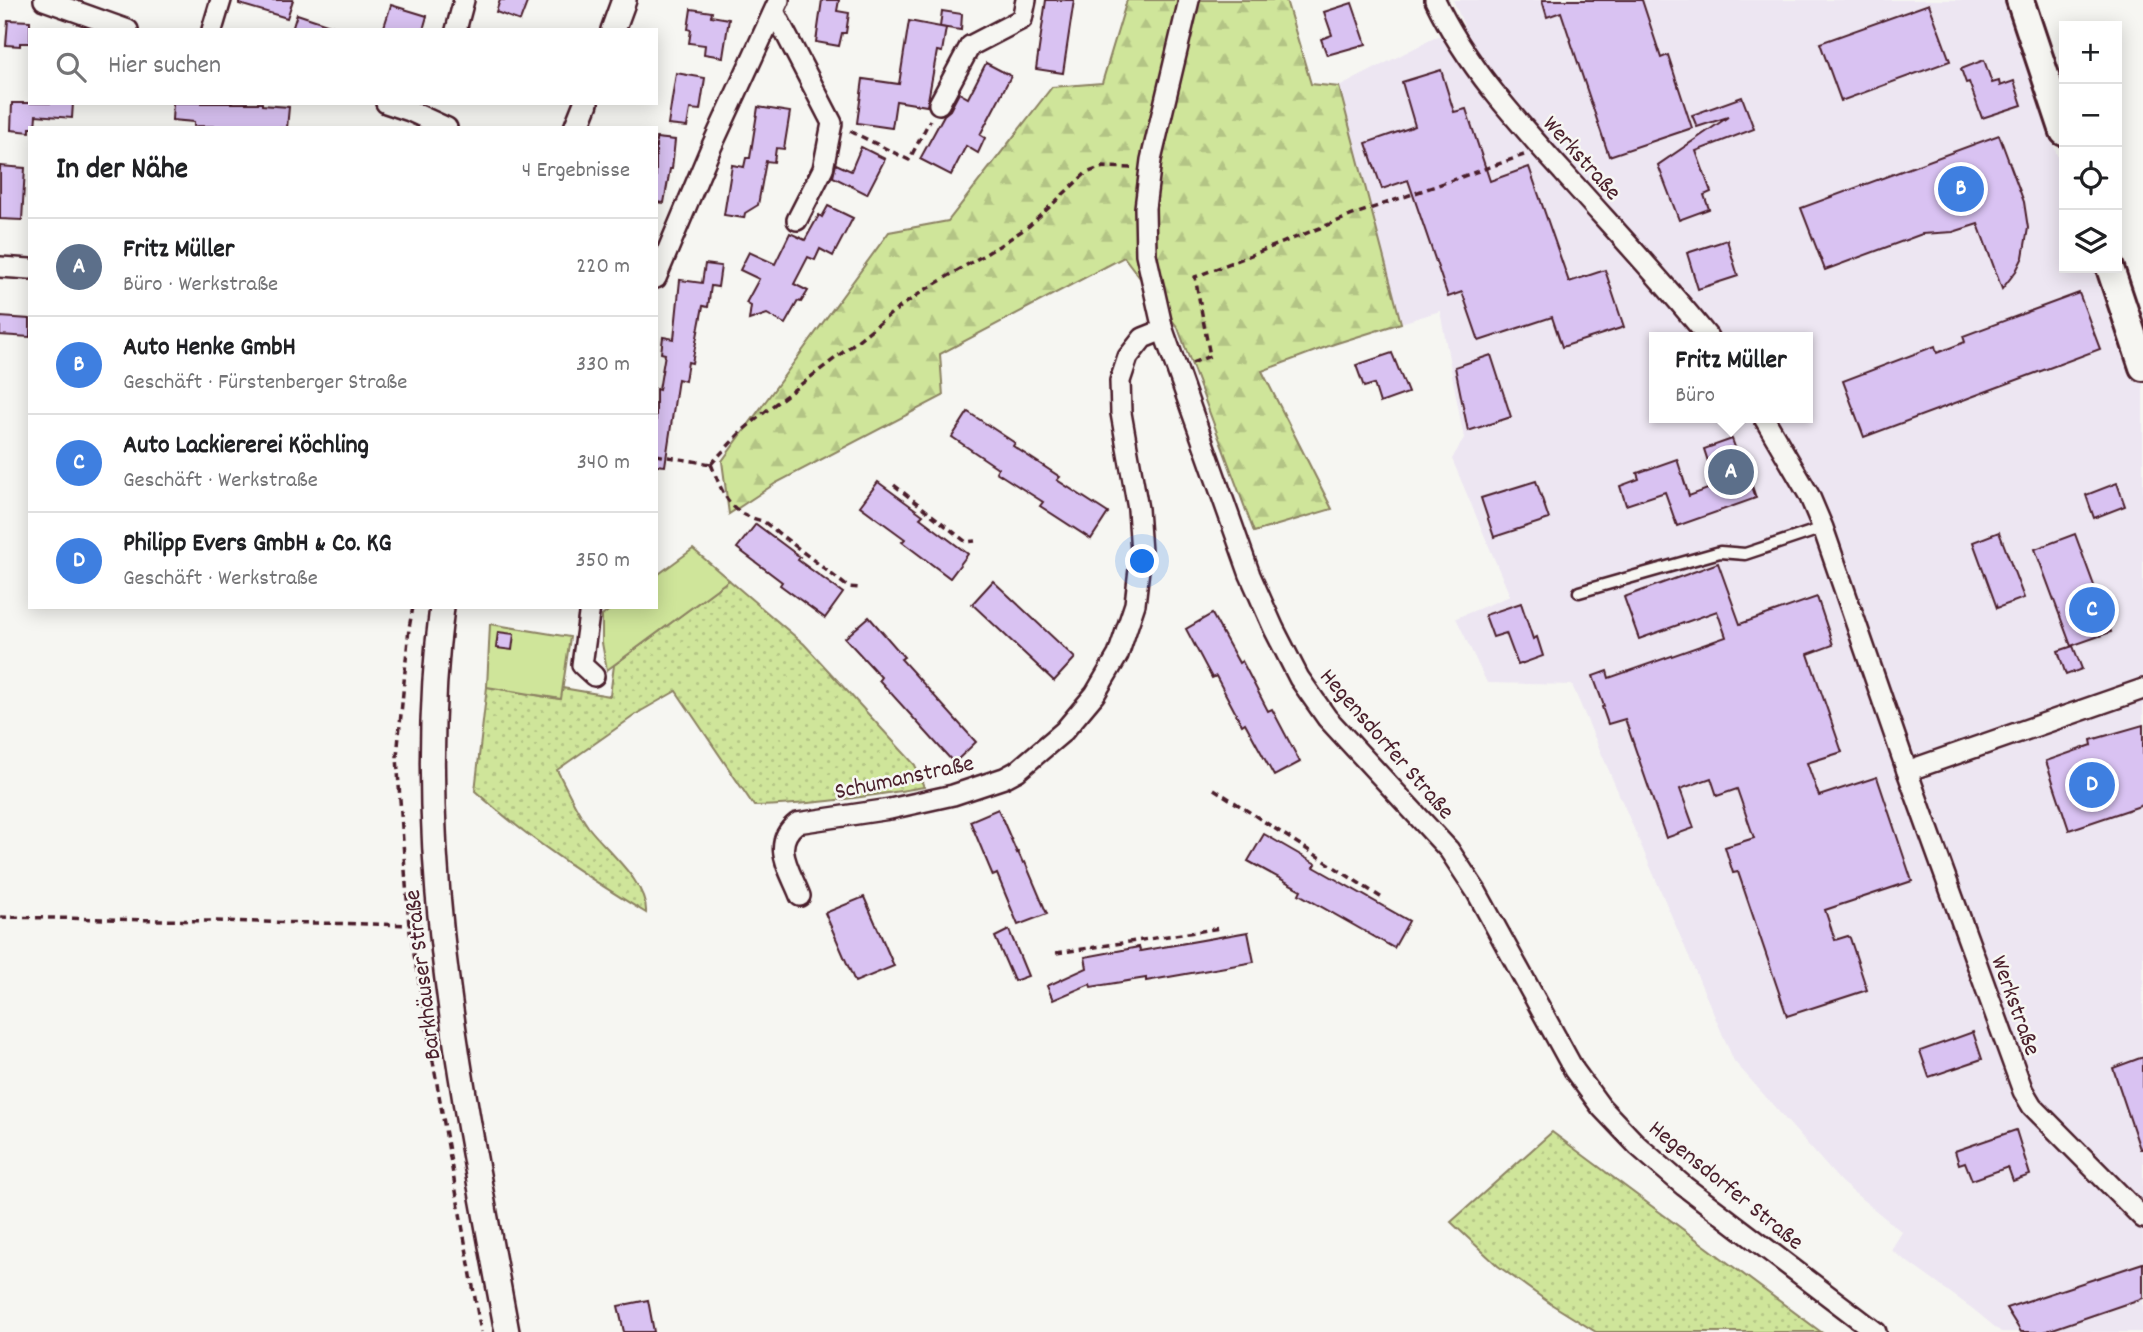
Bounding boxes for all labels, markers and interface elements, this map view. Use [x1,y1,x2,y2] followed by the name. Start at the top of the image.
[2059,21,2122,273] map controls
[2059,21,2122,84] button: +
[28,28,658,105] search box
[52,48,90,86] icon: search
[108,48,221,85] text: Hier suchen
[2059,84,2122,147] button: −
[1533,109,1628,209] street label: Werkstraße
[2059,147,2122,210] button: locate
[56,150,188,193] text: In der Nähe
[522,155,630,188] text: 4 Ergebnisse
[1938,163,1984,215] pin: B
[2059,210,2122,273] button: layers
[123,232,234,269] text: Fritz Müller
[73,251,85,284] text: A
[576,251,630,284] text: 220 m
[123,269,278,302] text: Büro · Werkstraße
[123,330,296,367] text: Auto Henke GmbH
[1649,332,1813,423] popup
[1675,343,1787,380] text: Fritz Müller
[74,349,84,382] text: B
[576,349,630,382] text: 330 m
[123,367,407,400] text: Geschäft · Fürstenberger Straße
[1675,380,1715,413] text: Büro
[123,428,369,465] text: Auto Lackiererei Köchling
[1708,446,1754,498] pin: A
[73,447,85,480] text: C
[577,447,630,480] text: 340 m
[123,465,318,498] text: Geschäft · Werkstraße
[123,526,392,563] text: Philipp Evers GmbH & Co. KG
[1125,544,1159,578] your location
[73,545,85,578] text: D
[576,545,630,578] text: 350 m
[123,563,318,596] text: Geschäft · Werkstraße
[2069,584,2115,636] pin: C
[1310,662,1461,828] street label: Hegensdorfer Straße
[832,748,977,810] street label: Schumanstraße
[2069,759,2115,811] pin: D
[397,888,451,1062] street label: Barkhäuser Straße
[1980,951,2048,1061] street label: Werkstraße
[1640,1113,1810,1260] street label: Hegensdorfer Straße

